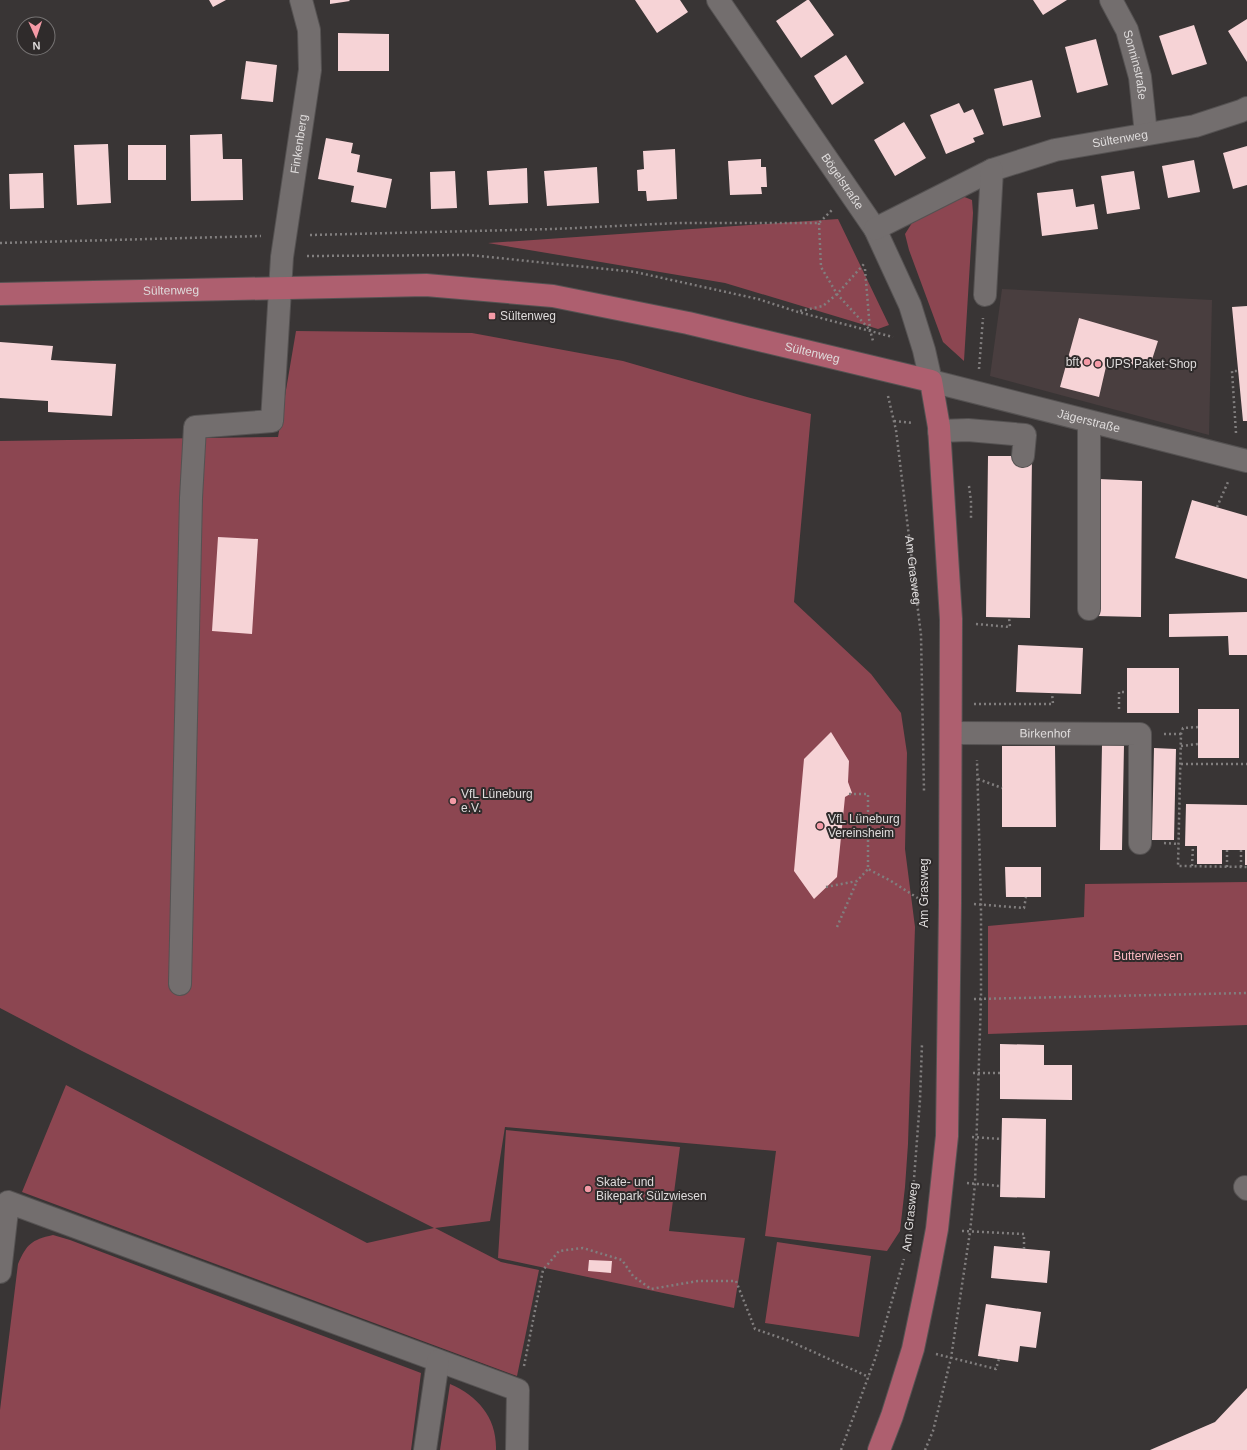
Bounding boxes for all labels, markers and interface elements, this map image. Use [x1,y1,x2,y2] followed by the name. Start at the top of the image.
[16,16,56,56] north arrow
[1120,28,1149,101] street label: Sonninstraße
[32,40,41,52] text: N
[288,113,310,175] street label: Finkenberg
[1091,127,1149,151] street label: Sültenweg
[818,151,867,212] street label: Bögelstraße
[143,283,199,298] street label: Sültenweg
[500,309,556,323] place label: Sültenweg
[487,311,497,321] marker: Sültenweg
[783,339,841,366] street label: Sültenweg
[1066,355,1080,369] place label: bft
[1082,357,1092,367] marker: bft
[1106,357,1197,371] place label: UPS Paket-Shop
[1093,359,1103,369] marker: UPS Paket-Shop
[1056,406,1122,436] street label: Jägerstraße
[902,535,924,605] street label: Am Grasweg
[1020,726,1071,741] street label: Birkenhof
[461,787,533,815] place label: VfL Lüneburg e.V.
[448,796,458,806] marker: VfL Lüneburg e.V.
[828,812,900,840] place label: VfL Lüneburg Vereinsheim
[815,821,825,831] marker: VfL Lüneburg Vereinsheim
[917,858,931,928] street label: Am Grasweg
[1113,949,1183,963] park label: Butterwiesen
[596,1175,707,1203] place label: Skate- und Bikepark Sülzwiesen
[899,1182,921,1252] street label: Am Grasweg
[583,1184,593,1194] marker: Skate- und Bikepark Sülzwiesen

